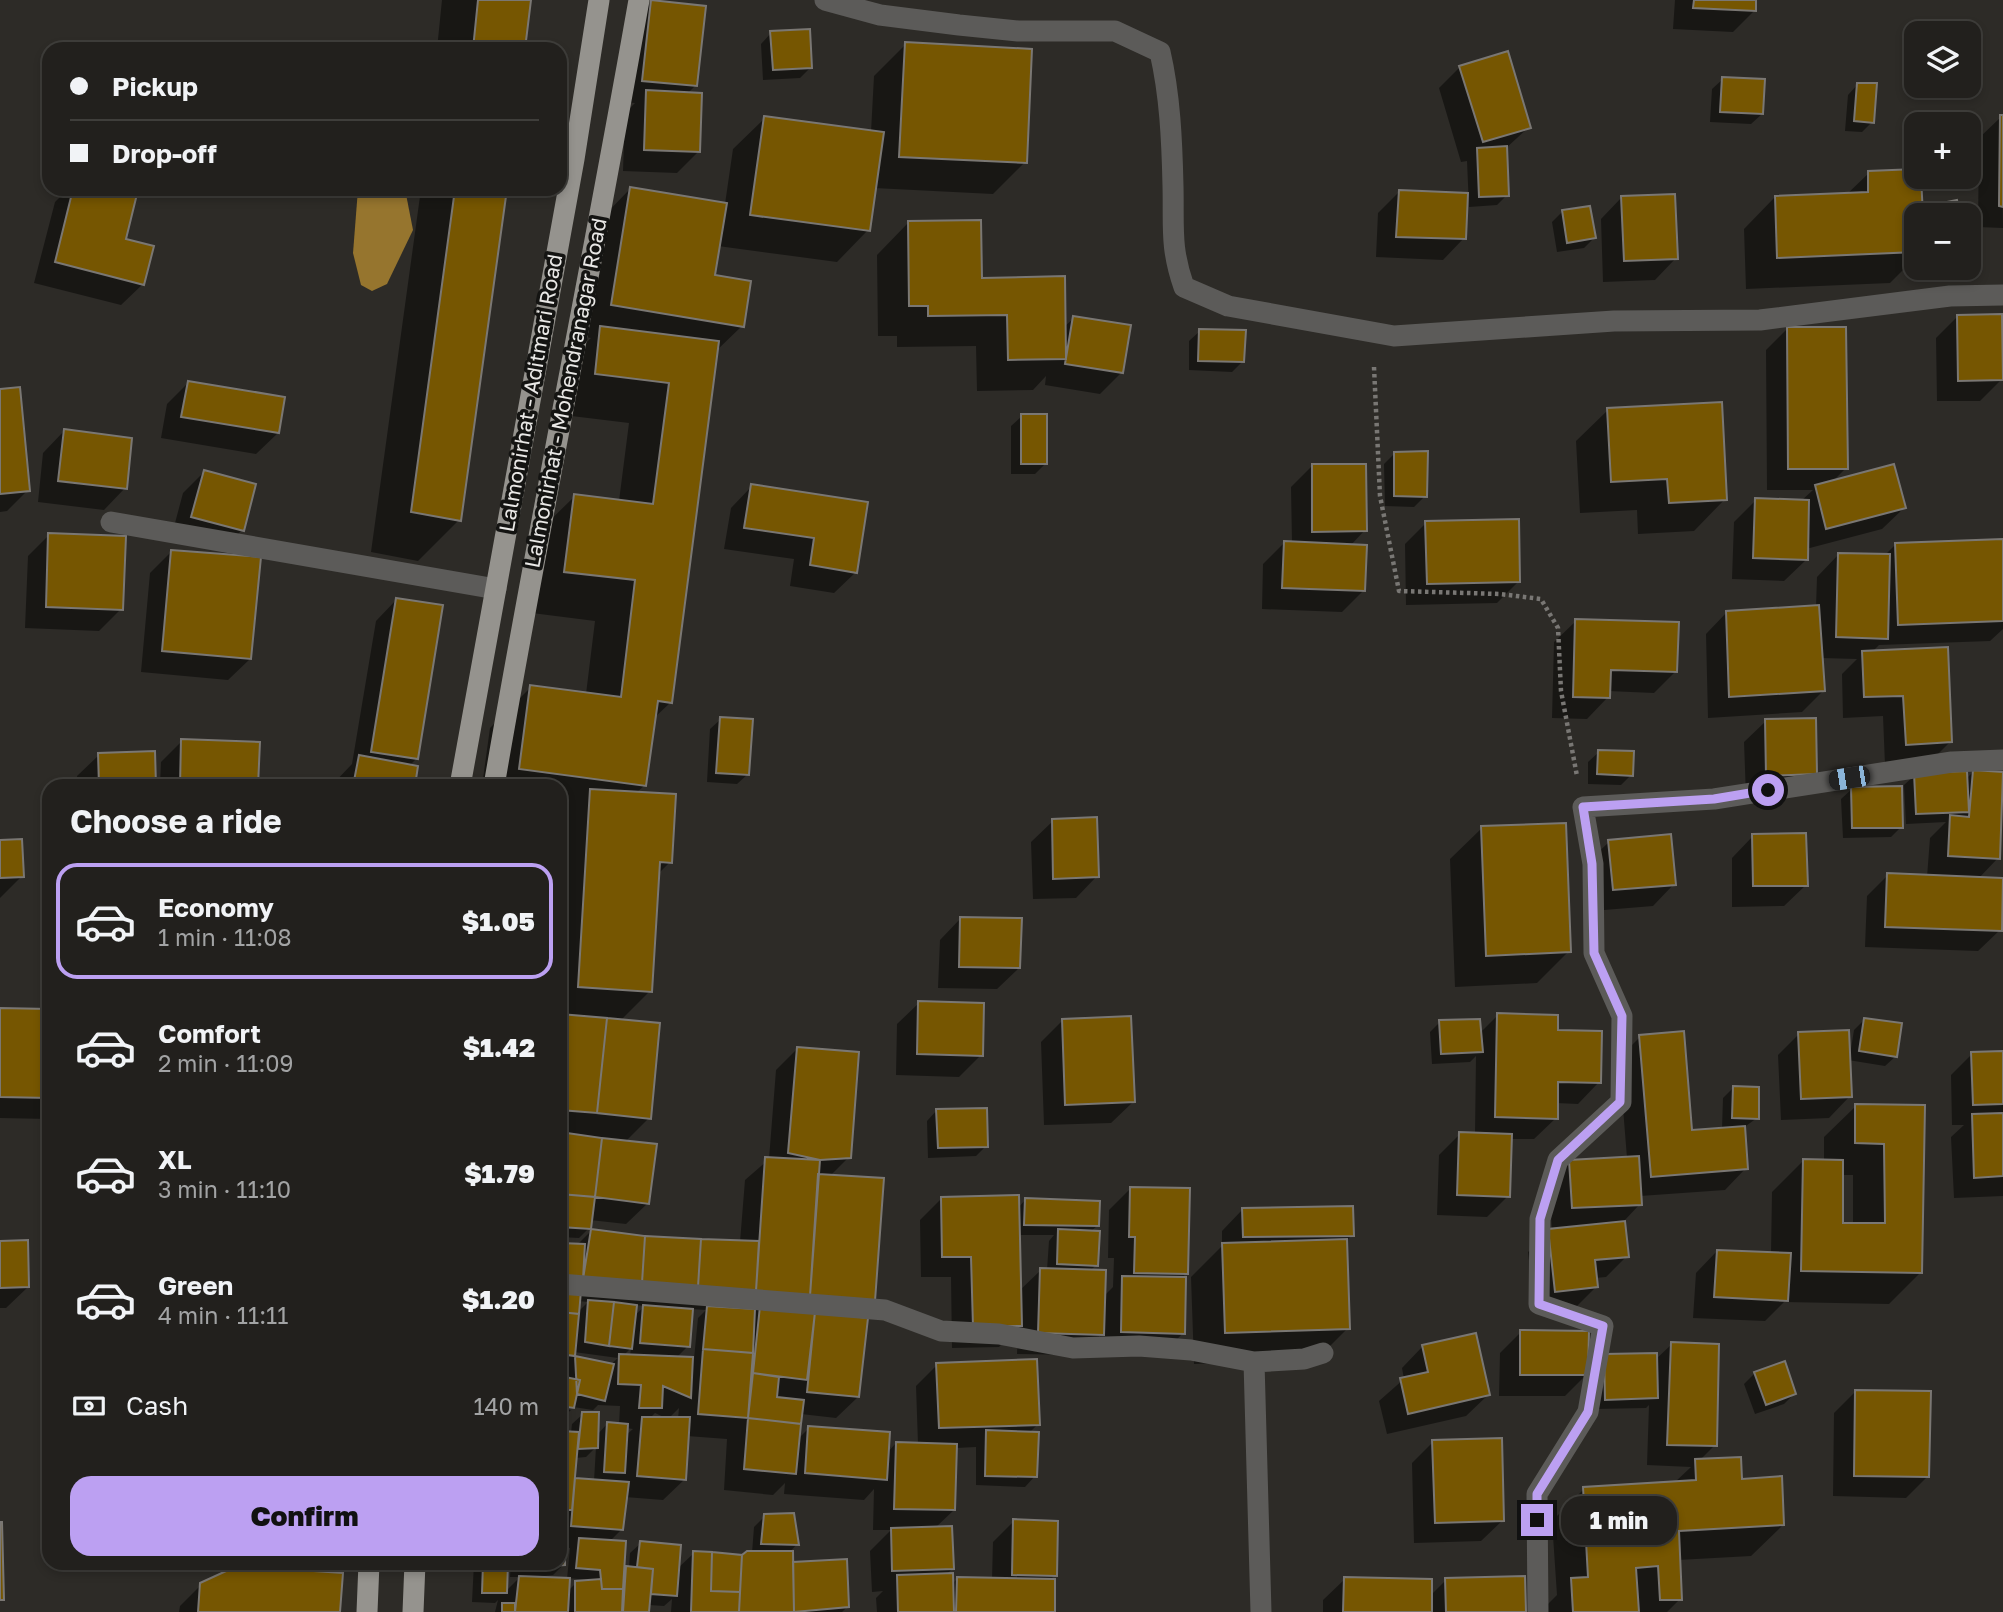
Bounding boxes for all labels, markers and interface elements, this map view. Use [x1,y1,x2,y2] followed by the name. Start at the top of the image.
[1904,21,1981,280] map controls
[1904,21,1981,98] button: layers
[112,71,198,102] text: Pickup
[1904,112,1981,189] button: +
[112,138,217,169] text: Drop-off
[1904,203,1981,280] button: −
[518,216,612,570] street label: Lalmonirhat - Mohendranagar Road
[493,252,567,534] street label: Lalmonirhat - Aditmari Road
[1827,764,1872,792] car
[1752,774,1784,806] route start
[70,802,282,840] text: Choose a ride
[74,890,137,953] icon: car
[158,892,274,923] text: Economy
[462,906,535,937] text: $1.05
[158,923,291,951] text: 1 min · 11:08
[74,1016,137,1079] icon: car
[158,1018,261,1049] text: Comfort
[463,1032,535,1063] text: $1.42
[158,1049,294,1077] text: 2 min · 11:09
[74,1142,137,1205] icon: car
[158,1144,192,1175] text: XL
[464,1158,535,1189] text: $1.79
[158,1175,291,1203] text: 3 min · 11:10
[74,1268,137,1331] icon: car
[158,1270,233,1301] text: Green
[462,1284,535,1315] text: $1.20
[158,1301,288,1329] text: 4 min · 11:11
[70,1387,108,1425] icon: cash
[126,1390,188,1421] text: Cash
[473,1392,539,1420] text: 140 m
[70,1476,539,1556] button: Confirm
[1562,1496,1677,1544] callout: 1 min
[1521,1504,1553,1536] route end
[1590,1506,1648,1534] text: 1 min

